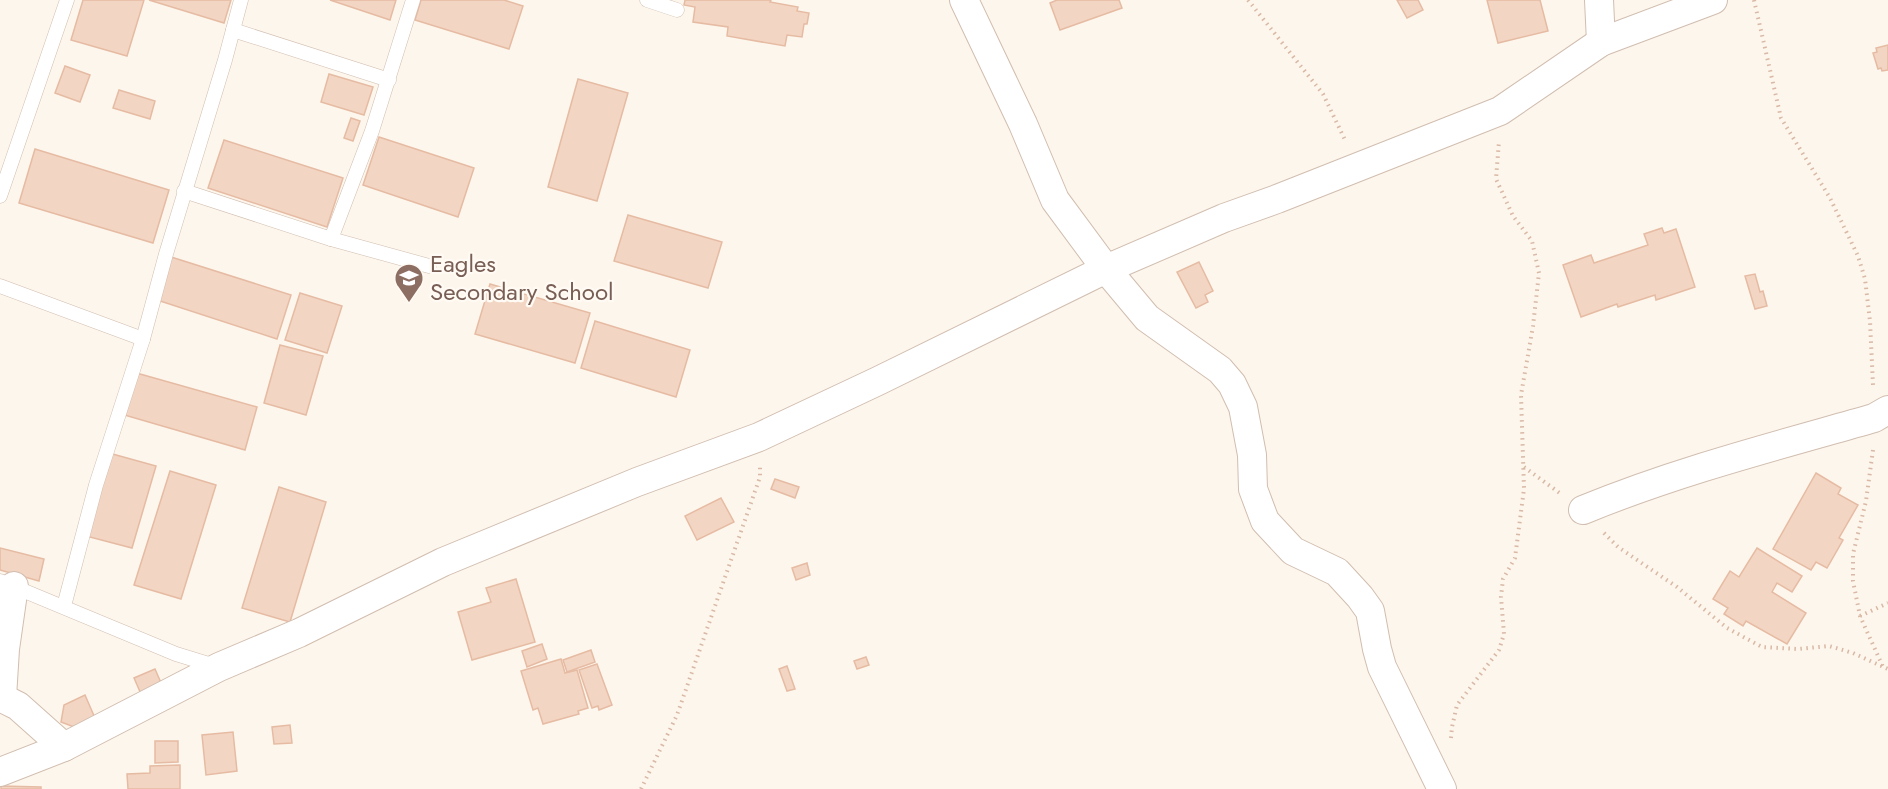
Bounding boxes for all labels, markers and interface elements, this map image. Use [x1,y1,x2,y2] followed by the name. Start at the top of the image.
[430,246,614,309] place label: Eagles Secondary School
[393,262,425,304] school or university icon: Eagles Secondary School

